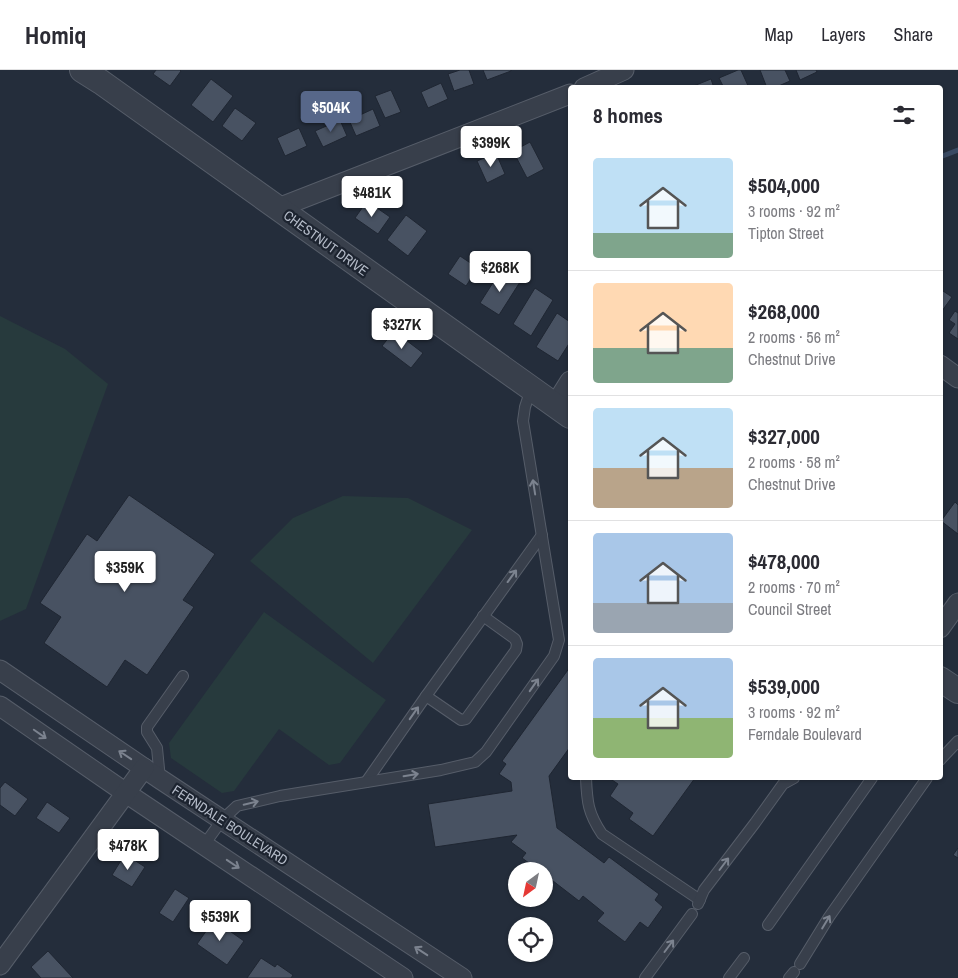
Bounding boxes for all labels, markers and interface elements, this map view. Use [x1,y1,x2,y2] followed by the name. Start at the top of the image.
[25,19,86,51] text: Homiq
[765,22,793,47] text: Map
[821,22,866,47] text: Layers
[894,22,933,47] text: Share
[296,90,366,133] pin: $504K
[312,96,350,118] text: $504K
[593,101,663,130] text: 8 homes
[890,101,918,129] icon: filters
[456,126,526,168] pin: $399K
[472,131,510,153] text: $399K
[748,171,820,200] text: $504,000
[337,176,407,218] pin: $481K
[633,178,693,238] icon: home
[353,181,391,203] text: $481K
[748,200,840,222] text: 3 rooms · 92 m²
[280,206,372,280] street label: CHESTNUT DRIVE
[748,222,824,244] text: Tipton Street
[465,250,535,293] pin: $268K
[481,256,519,278] text: $268K
[748,297,820,326] text: $268,000
[633,303,693,363] icon: home
[367,308,437,350] pin: $327K
[383,313,421,335] text: $327K
[748,326,840,348] text: 2 rooms · 56 m²
[748,348,836,370] text: Chestnut Drive
[748,422,820,451] text: $327,000
[633,428,693,488] icon: home
[748,451,840,473] text: 2 rooms · 58 m²
[748,473,836,495] text: Chestnut Drive
[529,479,539,495] one-way arrow
[748,547,820,576] text: $478,000
[90,550,160,593] pin: $359K
[633,553,693,613] icon: home
[106,556,144,578] text: $359K
[507,569,517,583] one-way arrow
[748,576,840,598] text: 2 rooms · 70 m²
[748,598,831,620] text: Council Street
[748,672,820,701] text: $539,000
[529,678,539,692] one-way arrow
[633,678,693,738] icon: home
[748,701,840,723] text: 3 rooms · 92 m²
[409,707,419,721] one-way arrow
[748,723,862,745] text: Ferndale Boulevard
[33,729,47,739] one-way arrow
[119,750,133,760] one-way arrow
[403,769,419,779] one-way arrow
[169,781,291,869] street label: FERNDALE BOULEVARD
[243,798,259,807] one-way arrow
[93,828,163,871] pin: $478K
[109,834,147,856] text: $478K
[719,858,730,871] one-way arrow
[225,859,239,869] one-way arrow
[508,862,552,908] north arrow
[508,862,553,962] map controls
[185,900,255,942] pin: $539K
[201,905,239,927] text: $539K
[821,916,831,930] one-way arrow
[508,917,553,962] button: locate
[663,940,674,953] one-way arrow
[415,946,429,956] one-way arrow

